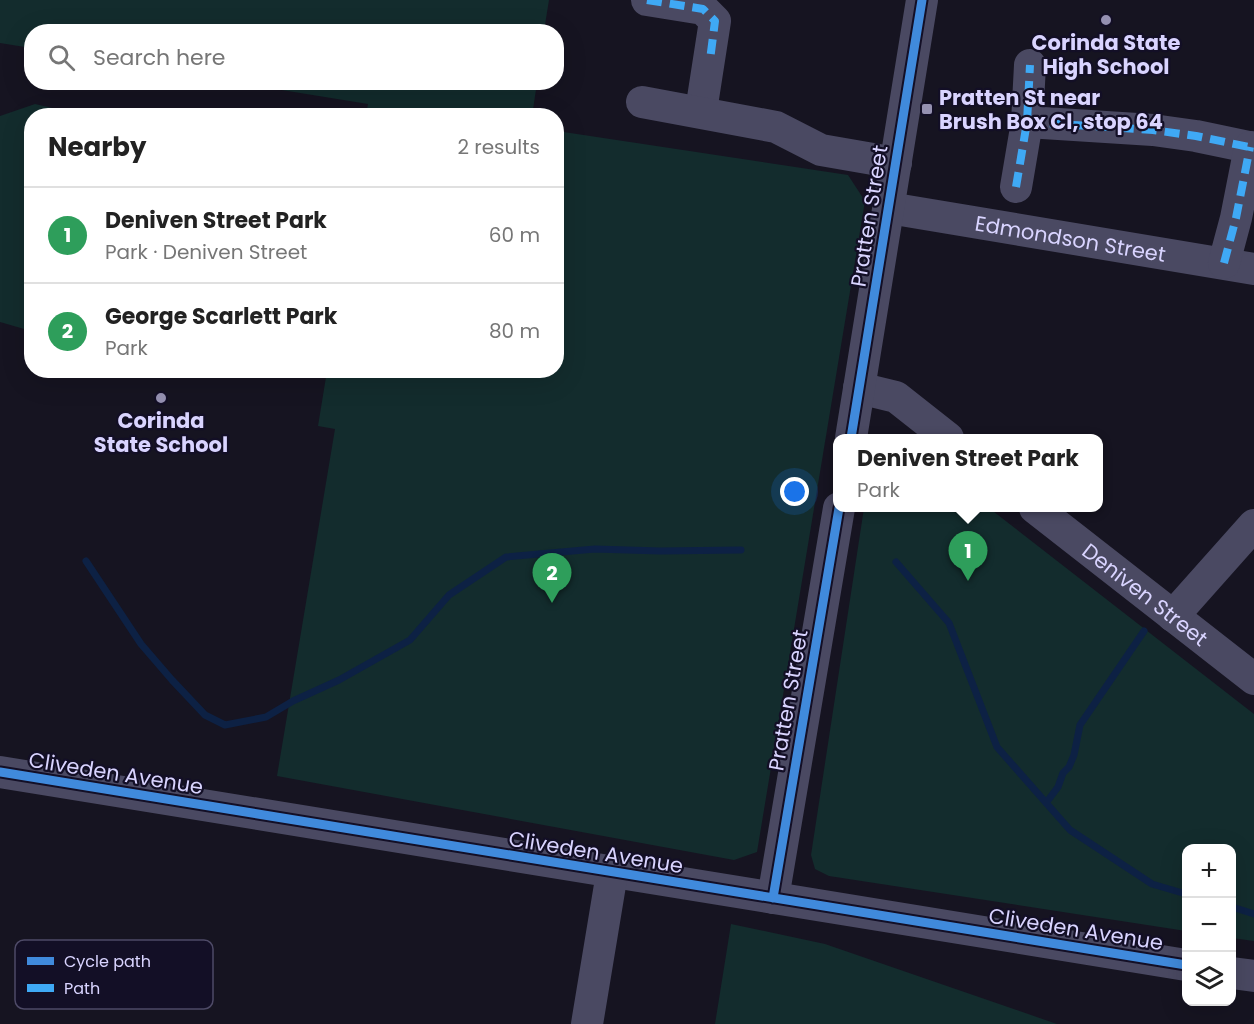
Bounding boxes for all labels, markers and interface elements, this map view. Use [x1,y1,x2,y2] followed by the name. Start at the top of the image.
[1099,13,1113,27] marker: Corinda State High School
[24,24,564,90] search box
[1032,28,1180,81] place label: Corinda State High School
[45,41,78,74] icon: search
[93,42,226,73] text: Search here
[939,83,1163,136] place label: Pratten St near Brush Box Cl, stop 64
[920,102,934,116] marker: Pratten St near Brush Box Cl, stop 64
[48,129,146,165] text: Nearby
[457,133,540,161] text: 2 results
[843,143,895,289] street label: Pratten Street
[105,205,327,236] text: Deniven Street Park
[973,208,1168,269] street label: Edmondson Street
[64,221,71,249] text: 1
[489,221,540,249] text: 60 m
[105,238,307,266] text: Park · Deniven Street
[105,301,337,332] text: George Scarlett Park
[62,317,73,345] text: 2
[489,317,540,345] text: 80 m
[105,334,148,362] text: Park
[154,391,168,405] marker: Corinda State School
[94,406,228,459] place label: Corinda State School
[833,434,1103,512] popup
[857,443,1079,474] text: Deniven Street Park
[857,476,900,504] text: Park
[780,477,809,506] your location
[948,532,988,581] pin: 1
[1077,536,1214,652] street label: Deniven Street
[532,554,572,603] pin: 2
[761,627,815,773] street label: Pratten Street
[27,745,205,801] street label: Cliveden Avenue
[507,824,685,880] street label: Cliveden Avenue
[1182,844,1236,1006] map controls
[1182,844,1236,898] button: +
[1182,898,1236,952] button: −
[987,901,1165,957] street label: Cliveden Avenue
[15,940,213,1009] legend
[64,950,151,973] text: Cycle path
[1182,952,1236,1006] button: layers
[64,977,100,1000] text: Path

